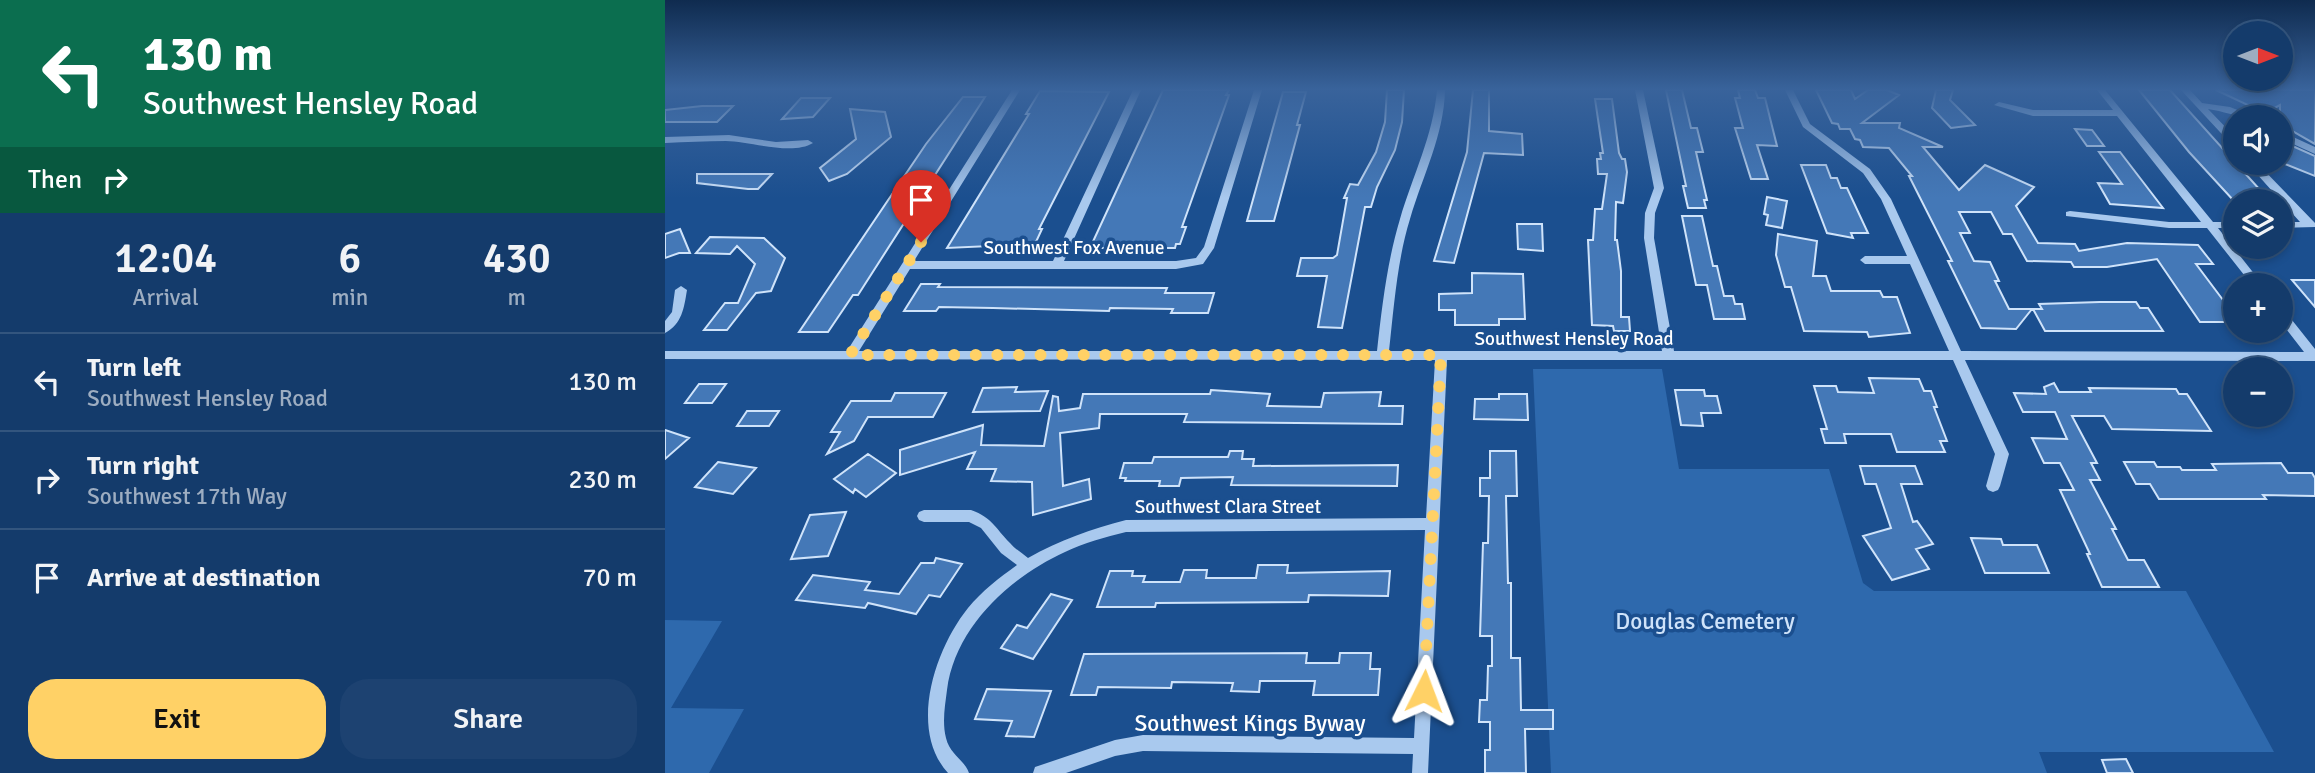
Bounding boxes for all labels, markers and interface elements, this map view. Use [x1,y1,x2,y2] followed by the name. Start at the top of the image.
[2223,21,2293,91] north arrow
[2223,21,2293,427] map controls
[143,24,273,84] text: 130 m
[28,28,119,119] icon: left
[143,84,478,123] text: Southwest Hensley Road
[2223,105,2293,175] button: sound
[96,161,134,199] icon: right
[28,164,82,196] text: Then
[891,170,951,242] pin
[902,181,940,219] icon: arrive
[2223,189,2293,259] button: layers
[114,233,217,284] text: 12:04
[338,233,361,284] text: 6
[483,233,551,284] text: 430
[984,236,1164,260] street label: Southwest Fox Avenue
[2223,273,2293,343] button: +
[132,283,199,312] text: Arrival
[331,283,368,312] text: min
[507,283,526,312] text: m
[1474,327,1674,351] street label: Southwest Hensley Road
[87,352,181,384] text: Turn left
[2223,357,2293,427] button: −
[28,363,66,401] icon: left
[568,366,637,398] text: 130 m
[87,384,328,413] text: Southwest Hensley Road
[87,450,199,482] text: Turn right
[28,461,66,499] icon: right
[568,464,637,496] text: 230 m
[87,482,287,511] text: Southwest 17th Way
[1135,495,1322,519] street label: Southwest Clara Street
[28,559,66,597] icon: arrive
[87,562,320,594] text: Arrive at destination
[582,562,637,594] text: 70 m
[1615,607,1795,636] park label: Douglas Cemetery
[1387,654,1461,728] position arrow
[28,679,326,759] button: Exit
[340,679,637,759] button: Share
[1134,709,1366,738] street label: Southwest Kings Byway

